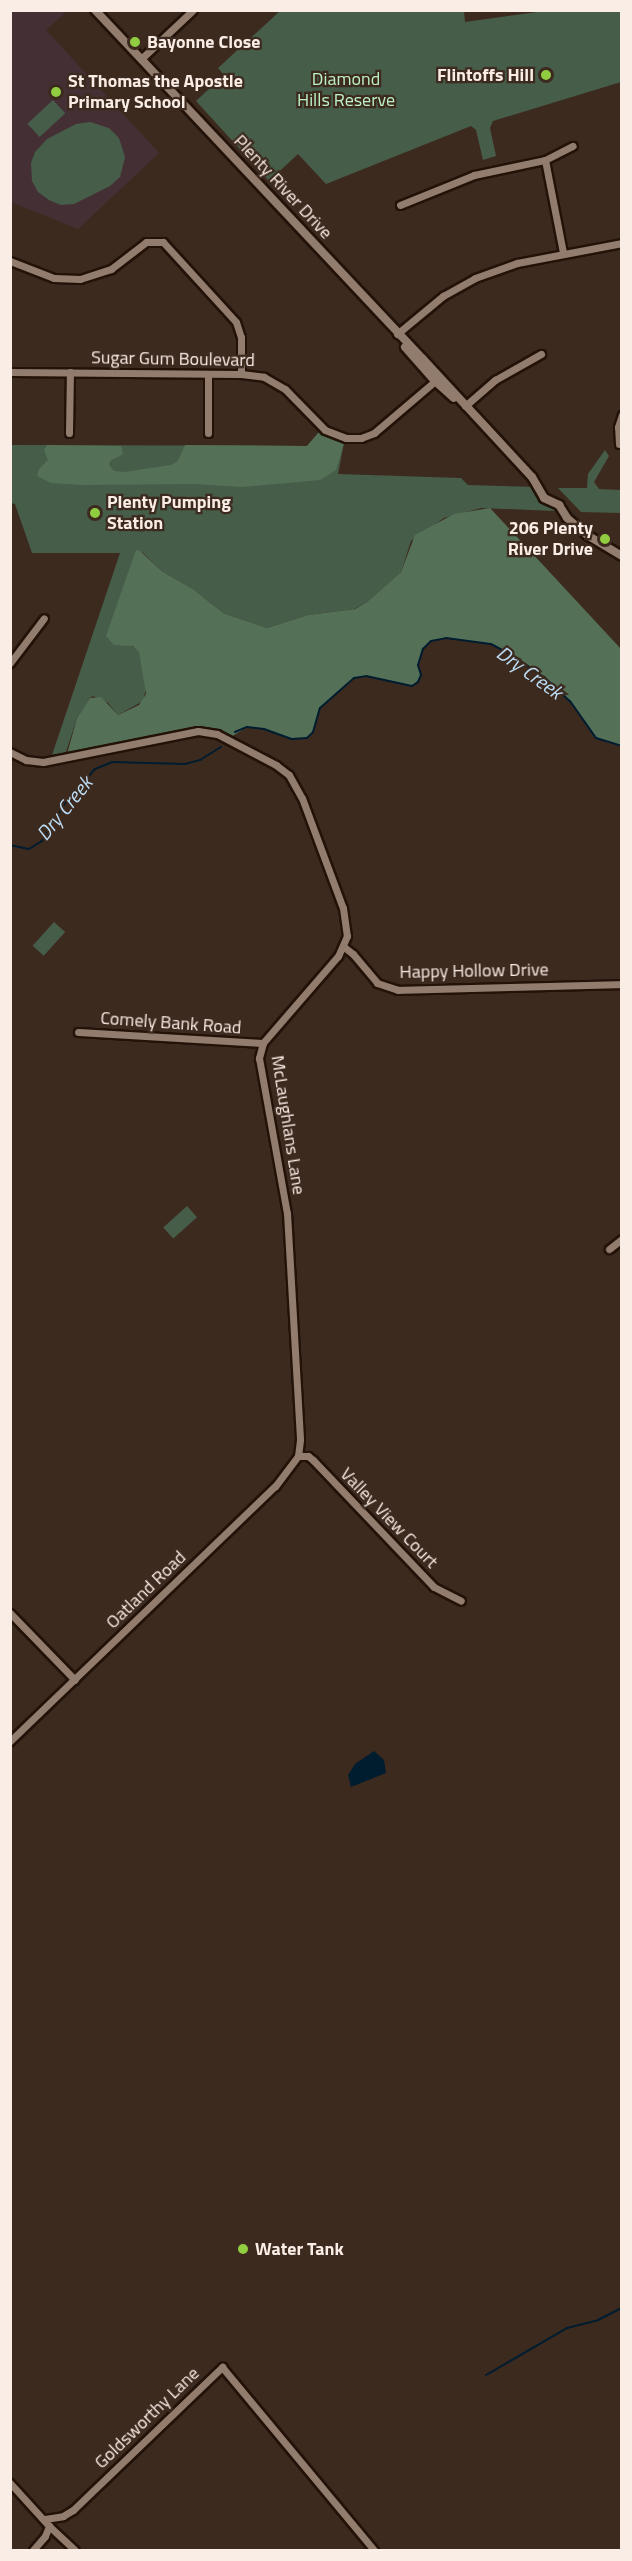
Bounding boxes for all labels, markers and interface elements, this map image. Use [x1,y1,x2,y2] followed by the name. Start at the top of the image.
[147,31,260,53] place label: Bayonne Close
[128,35,142,49] marker: Bayonne Close
[437,64,534,86] place label: Flintoffs Hill
[539,68,553,82] marker: Flintoffs Hill
[297,69,395,112] park label: Diamond Hills Reserve
[68,71,243,113] place label: St Thomas the Apostle Primary School
[49,85,63,99] marker: St Thomas the Apostle Primary School
[229,130,337,244] street label: Plenty River Drive
[91,347,255,371] street label: Sugar Gum Boulevard
[107,492,231,534] place label: Plenty Pumping Station
[88,506,102,520] marker: Plenty Pumping Station
[508,518,593,560] place label: 206 Plenty River Drive
[598,532,612,546] marker: 206 Plenty River Drive
[492,640,568,704] water label: Dry Creek
[31,771,97,845] water label: Dry Creek
[399,959,549,983] street label: Happy Hollow Drive
[100,1007,242,1039] street label: Comely Bank Road
[266,1054,310,1196] street label: McLaughlans Lane
[336,1463,442,1573] street label: Valley View Court
[102,1547,190,1633] street label: Oatland Road
[255,2238,344,2260] place label: Water Tank
[236,2242,250,2256] marker: Water Tank
[90,2363,204,2473] street label: Goldsworthy Lane

